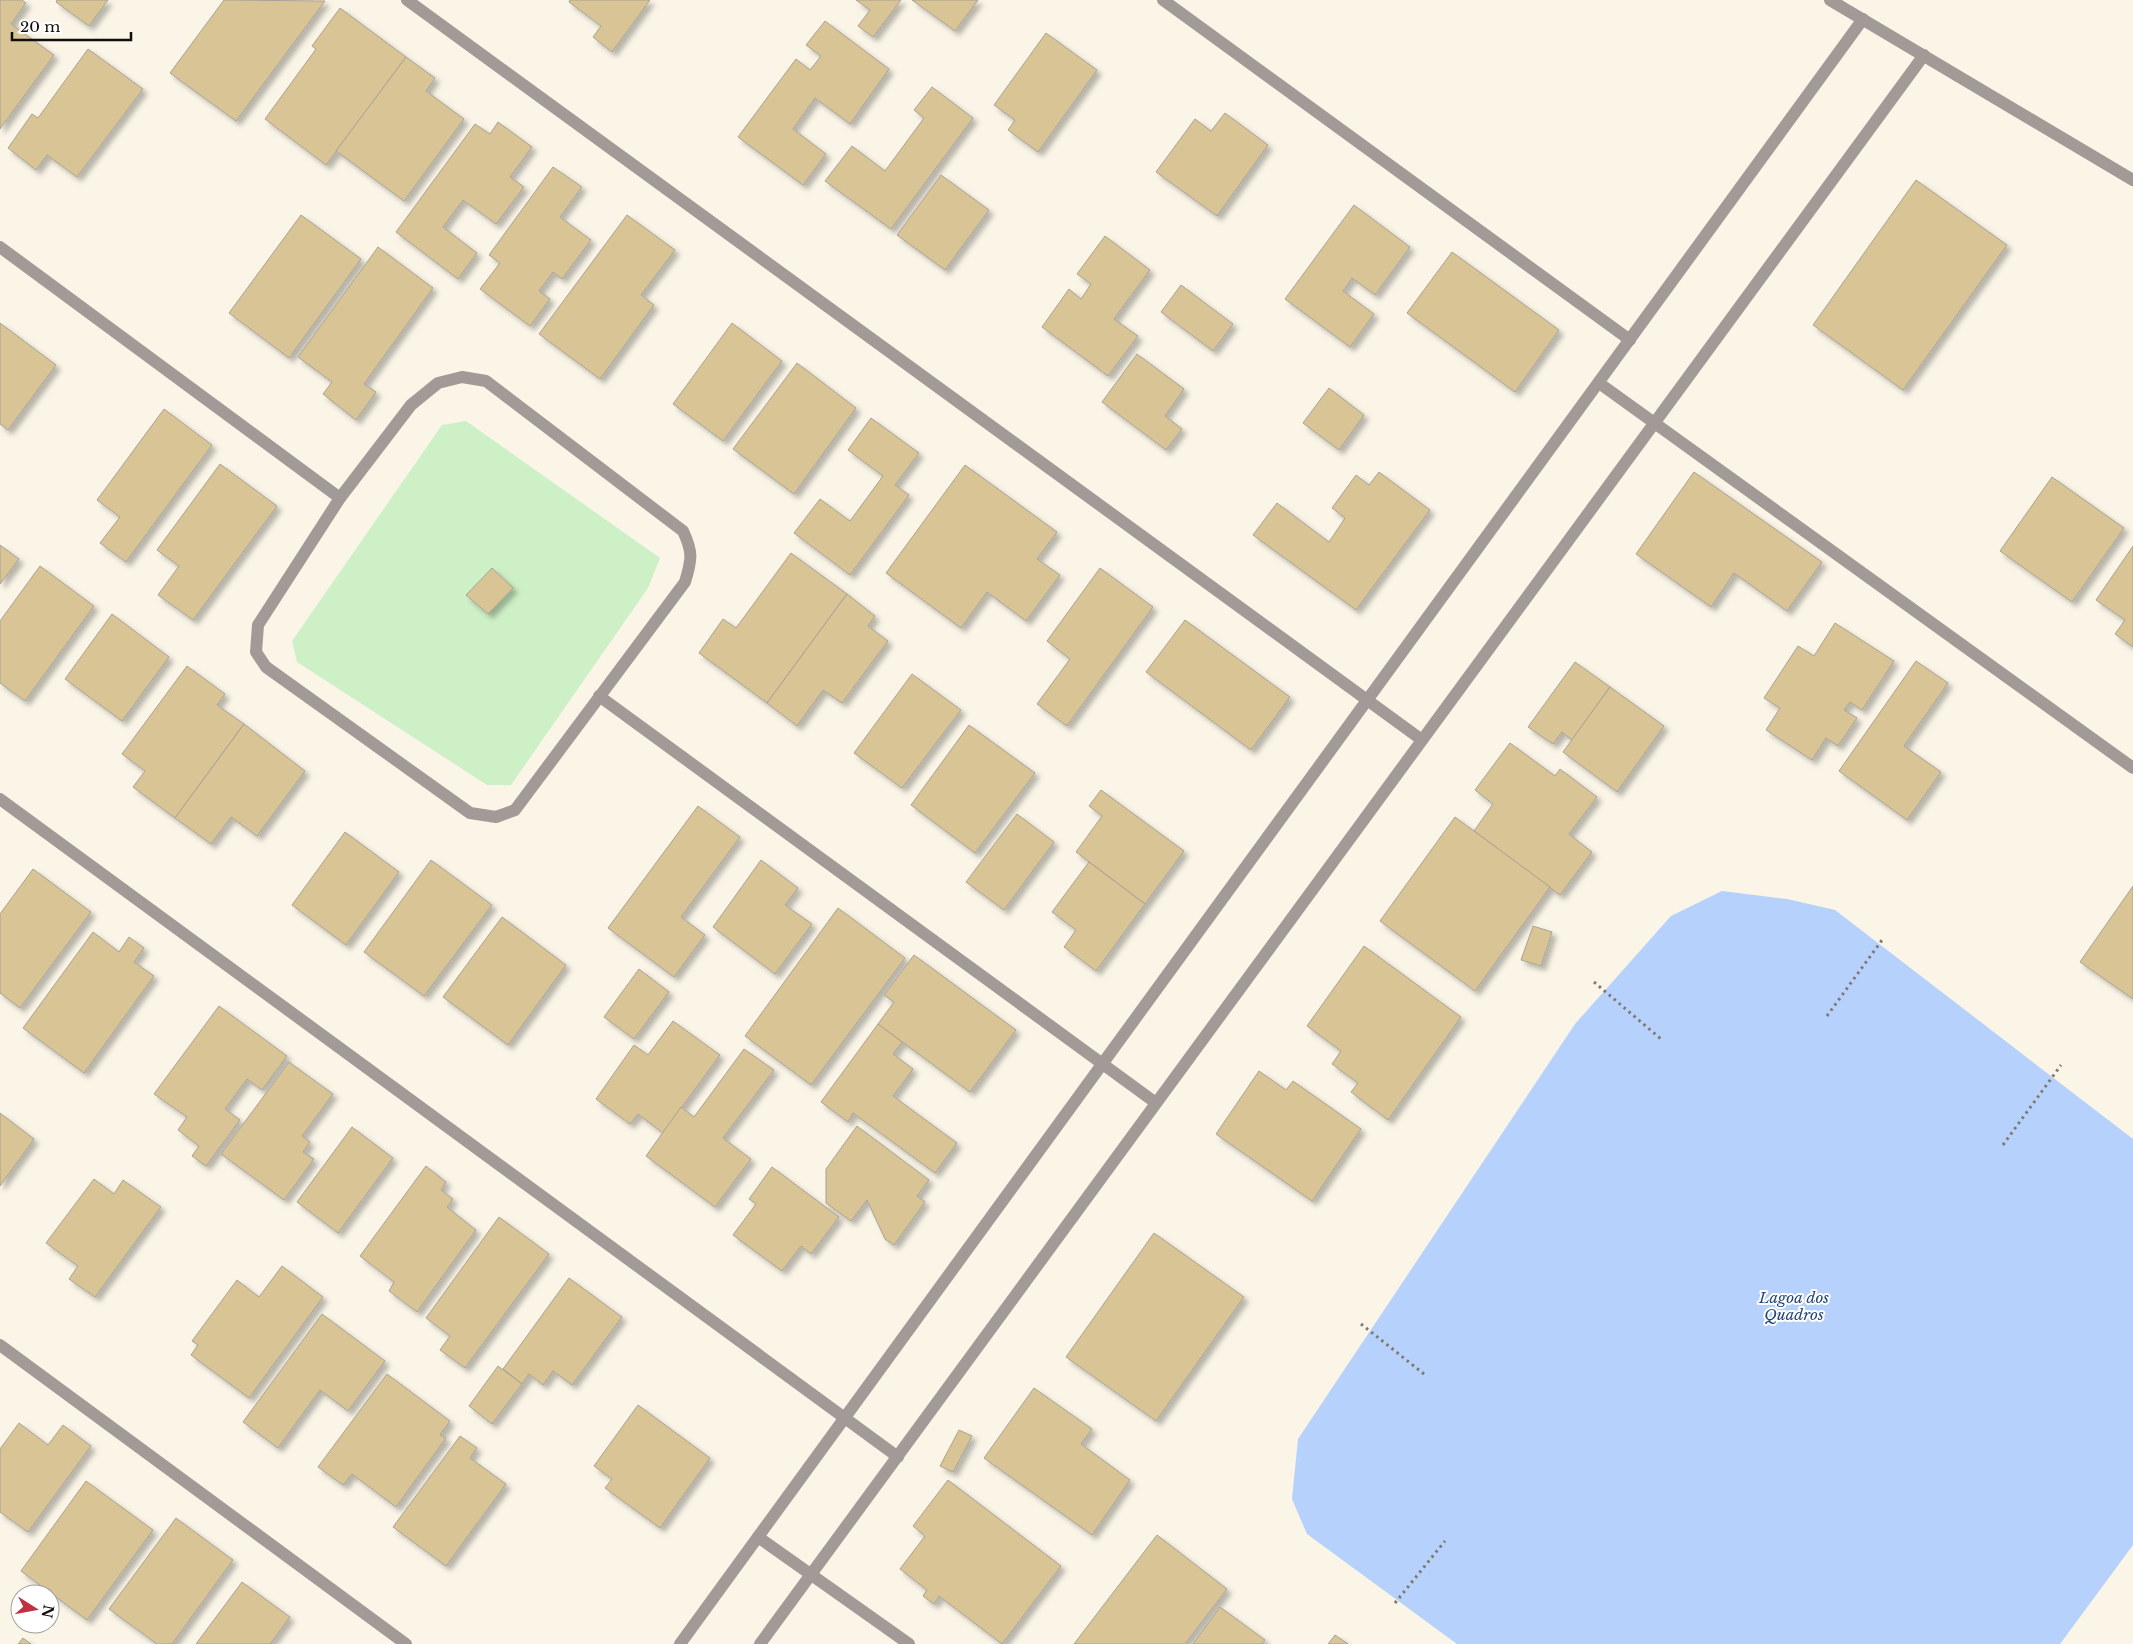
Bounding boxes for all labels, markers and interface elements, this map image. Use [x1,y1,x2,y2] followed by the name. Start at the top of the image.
[12,10,131,42] scale bar
[20,17,60,36] text: 20 m
[1758,1288,1829,1324] water label: Lagoa dos Quadros
[10,1584,60,1634] north arrow
[38,1603,58,1620] text: N

